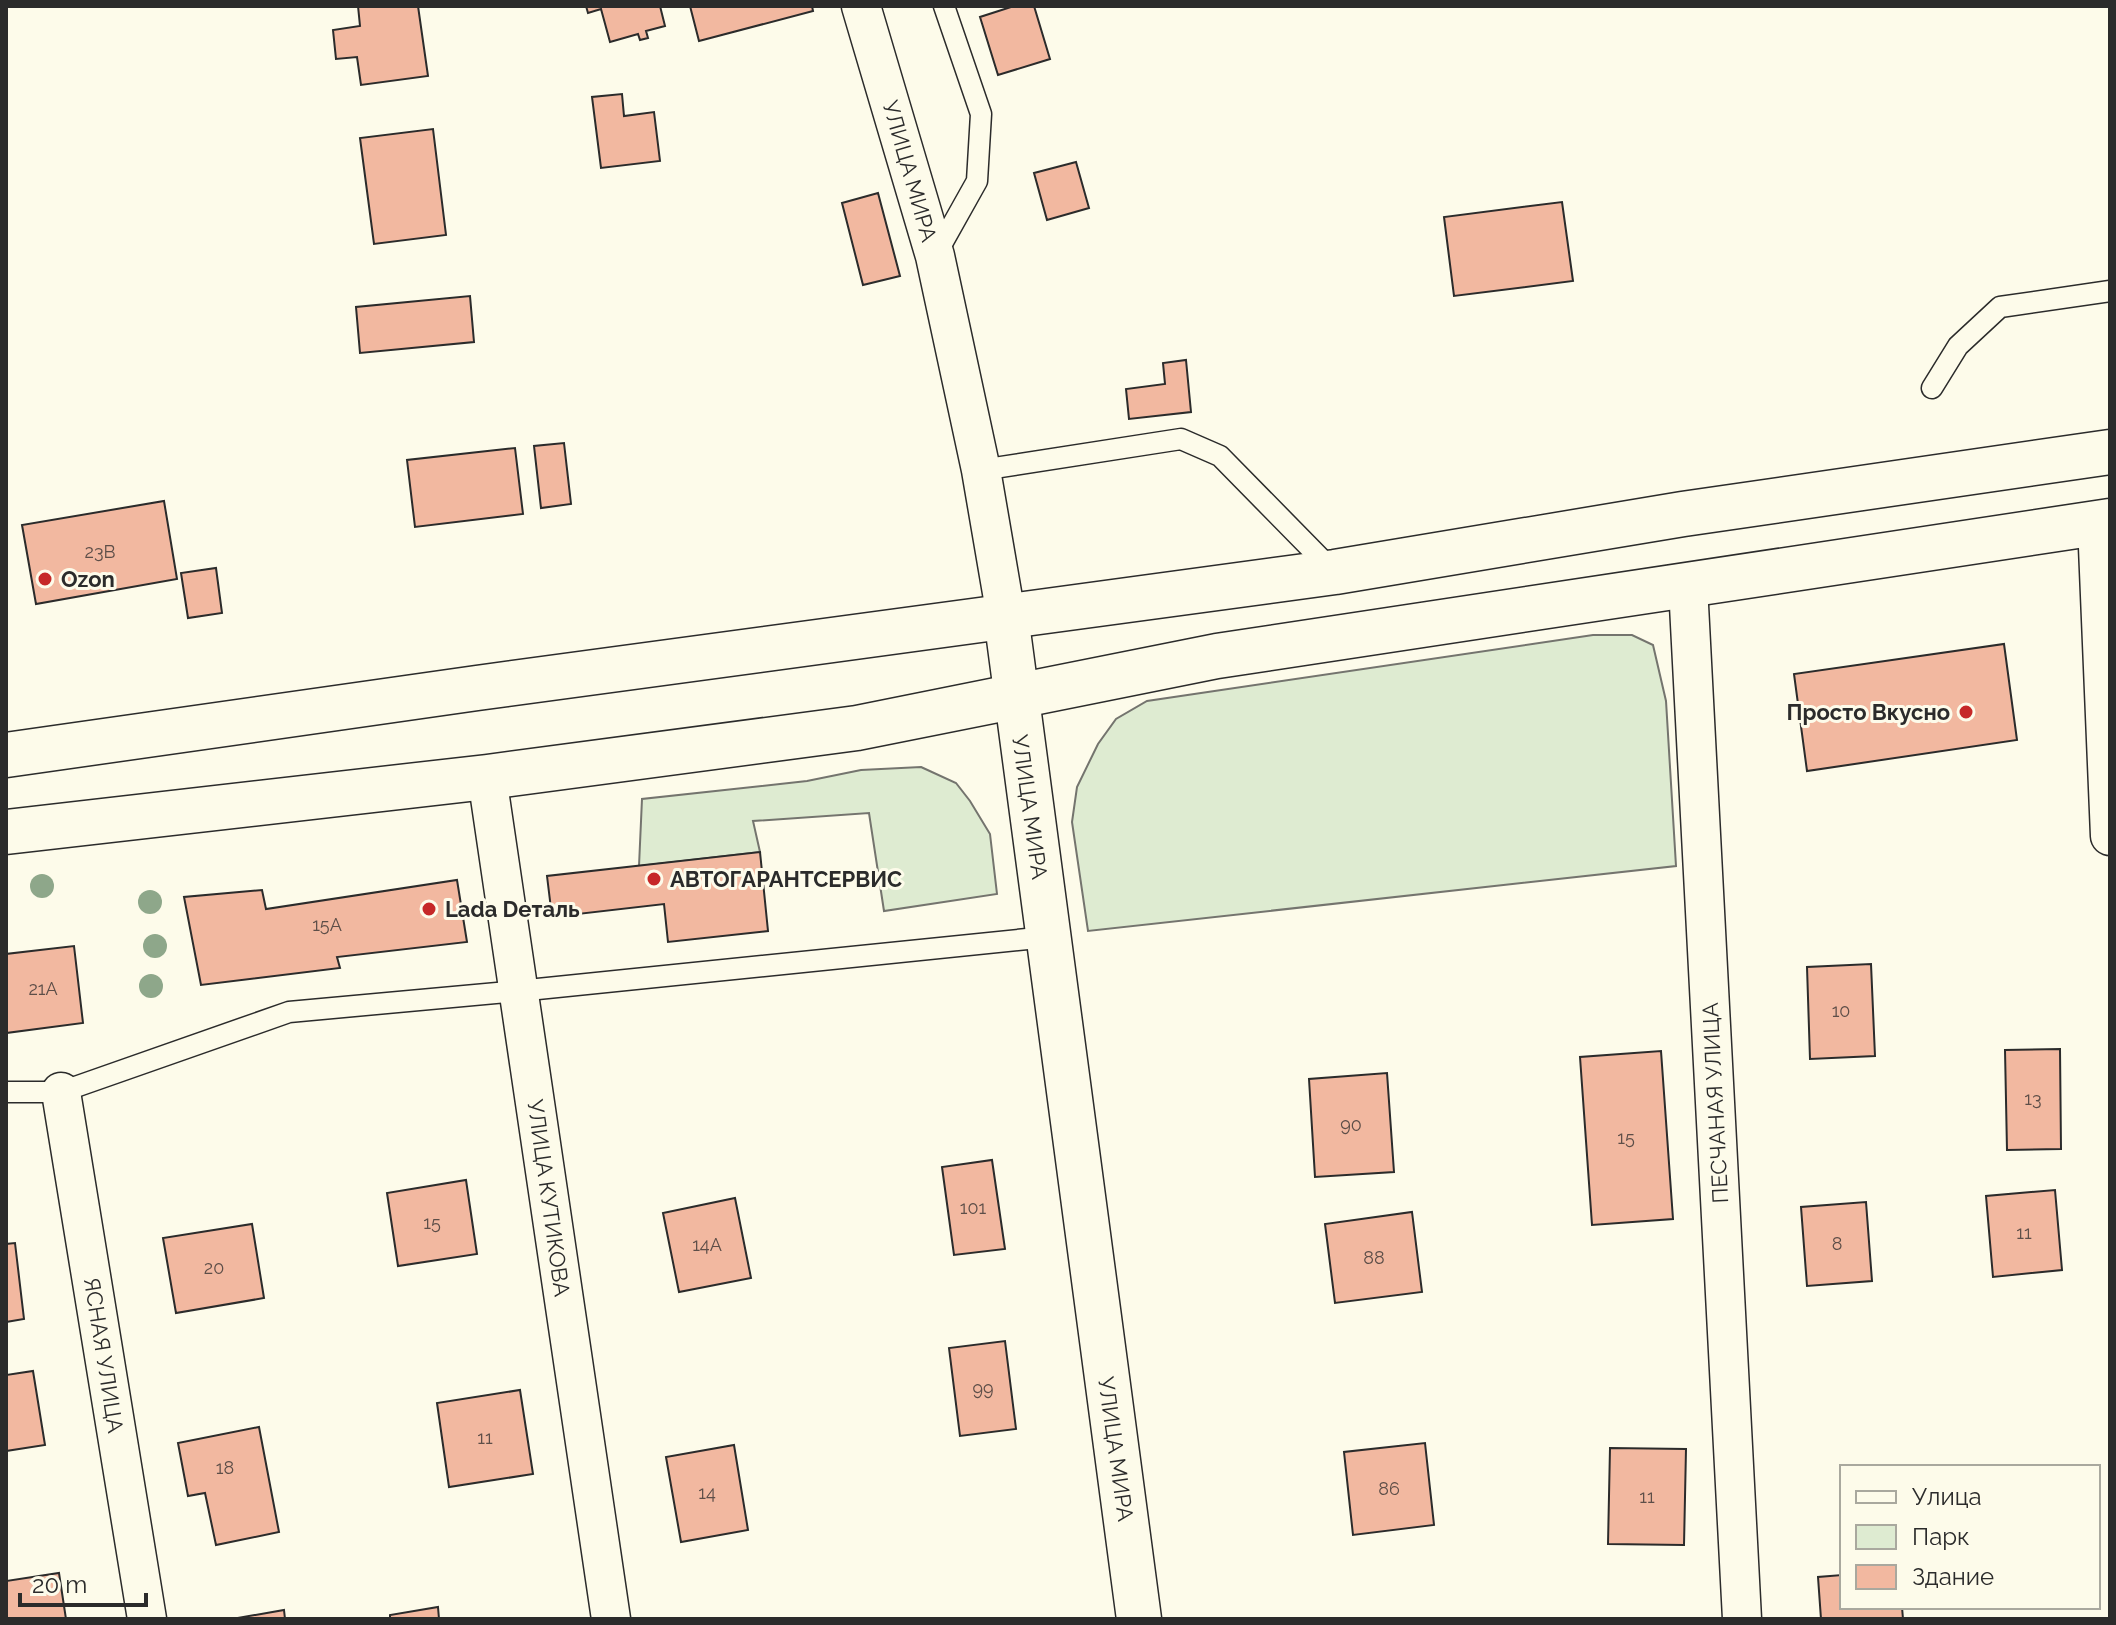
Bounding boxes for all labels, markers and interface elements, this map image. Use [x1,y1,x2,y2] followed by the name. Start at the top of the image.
[877,97,943,245] street label: УЛИЦА МИРА
[85,541,115,562] house number: 23В
[61,566,115,592] place label: Ozon
[36,570,54,588] marker: Ozon
[1787,699,1950,725] place label: Просто Вкусно
[1957,703,1975,721] marker: Просто Вкусно
[1007,733,1053,881] street label: УЛИЦА МИРА
[670,866,902,892] place label: АВТОГАРАНТСЕРВИС
[645,870,663,888] marker: АВТОГАРАНТСЕРВИС
[445,896,580,922] place label: Lada Dеталь
[420,900,438,918] marker: Lada Dеталь
[312,914,342,935] house number: 15А
[28,978,58,999] house number: 21А
[1832,1000,1850,1021] house number: 10
[1697,1002,1733,1204] street label: ПЕСЧАНАЯ УЛИЦА
[2024,1088,2042,1109] house number: 13
[522,1098,576,1298] street label: УЛИЦА КУТИКОВА
[1340,1114,1362,1135] house number: 90
[1617,1127,1635,1148] house number: 15
[960,1197,987,1218] house number: 101
[423,1212,441,1233] house number: 15
[2016,1222,2032,1243] house number: 11
[1832,1233,1842,1254] house number: 8
[692,1234,722,1255] house number: 14А
[1363,1247,1385,1268] house number: 88
[204,1257,224,1278] house number: 20
[79,1275,129,1435] street label: ЯСНАЯ УЛИЦА
[1093,1375,1139,1523] street label: УЛИЦА МИРА
[972,1378,994,1399] house number: 99
[477,1427,493,1448] house number: 11
[216,1457,234,1478] house number: 18
[1840,1465,2100,1609] legend
[1378,1478,1400,1499] house number: 86
[698,1482,716,1503] house number: 14
[1912,1482,1982,1511] text: Улица
[1639,1486,1655,1507] house number: 11
[1912,1522,1970,1551] text: Парк
[20,1557,146,1607] scale bar
[1912,1562,1994,1591] text: Здание
[32,1570,87,1599] text: 20 m

